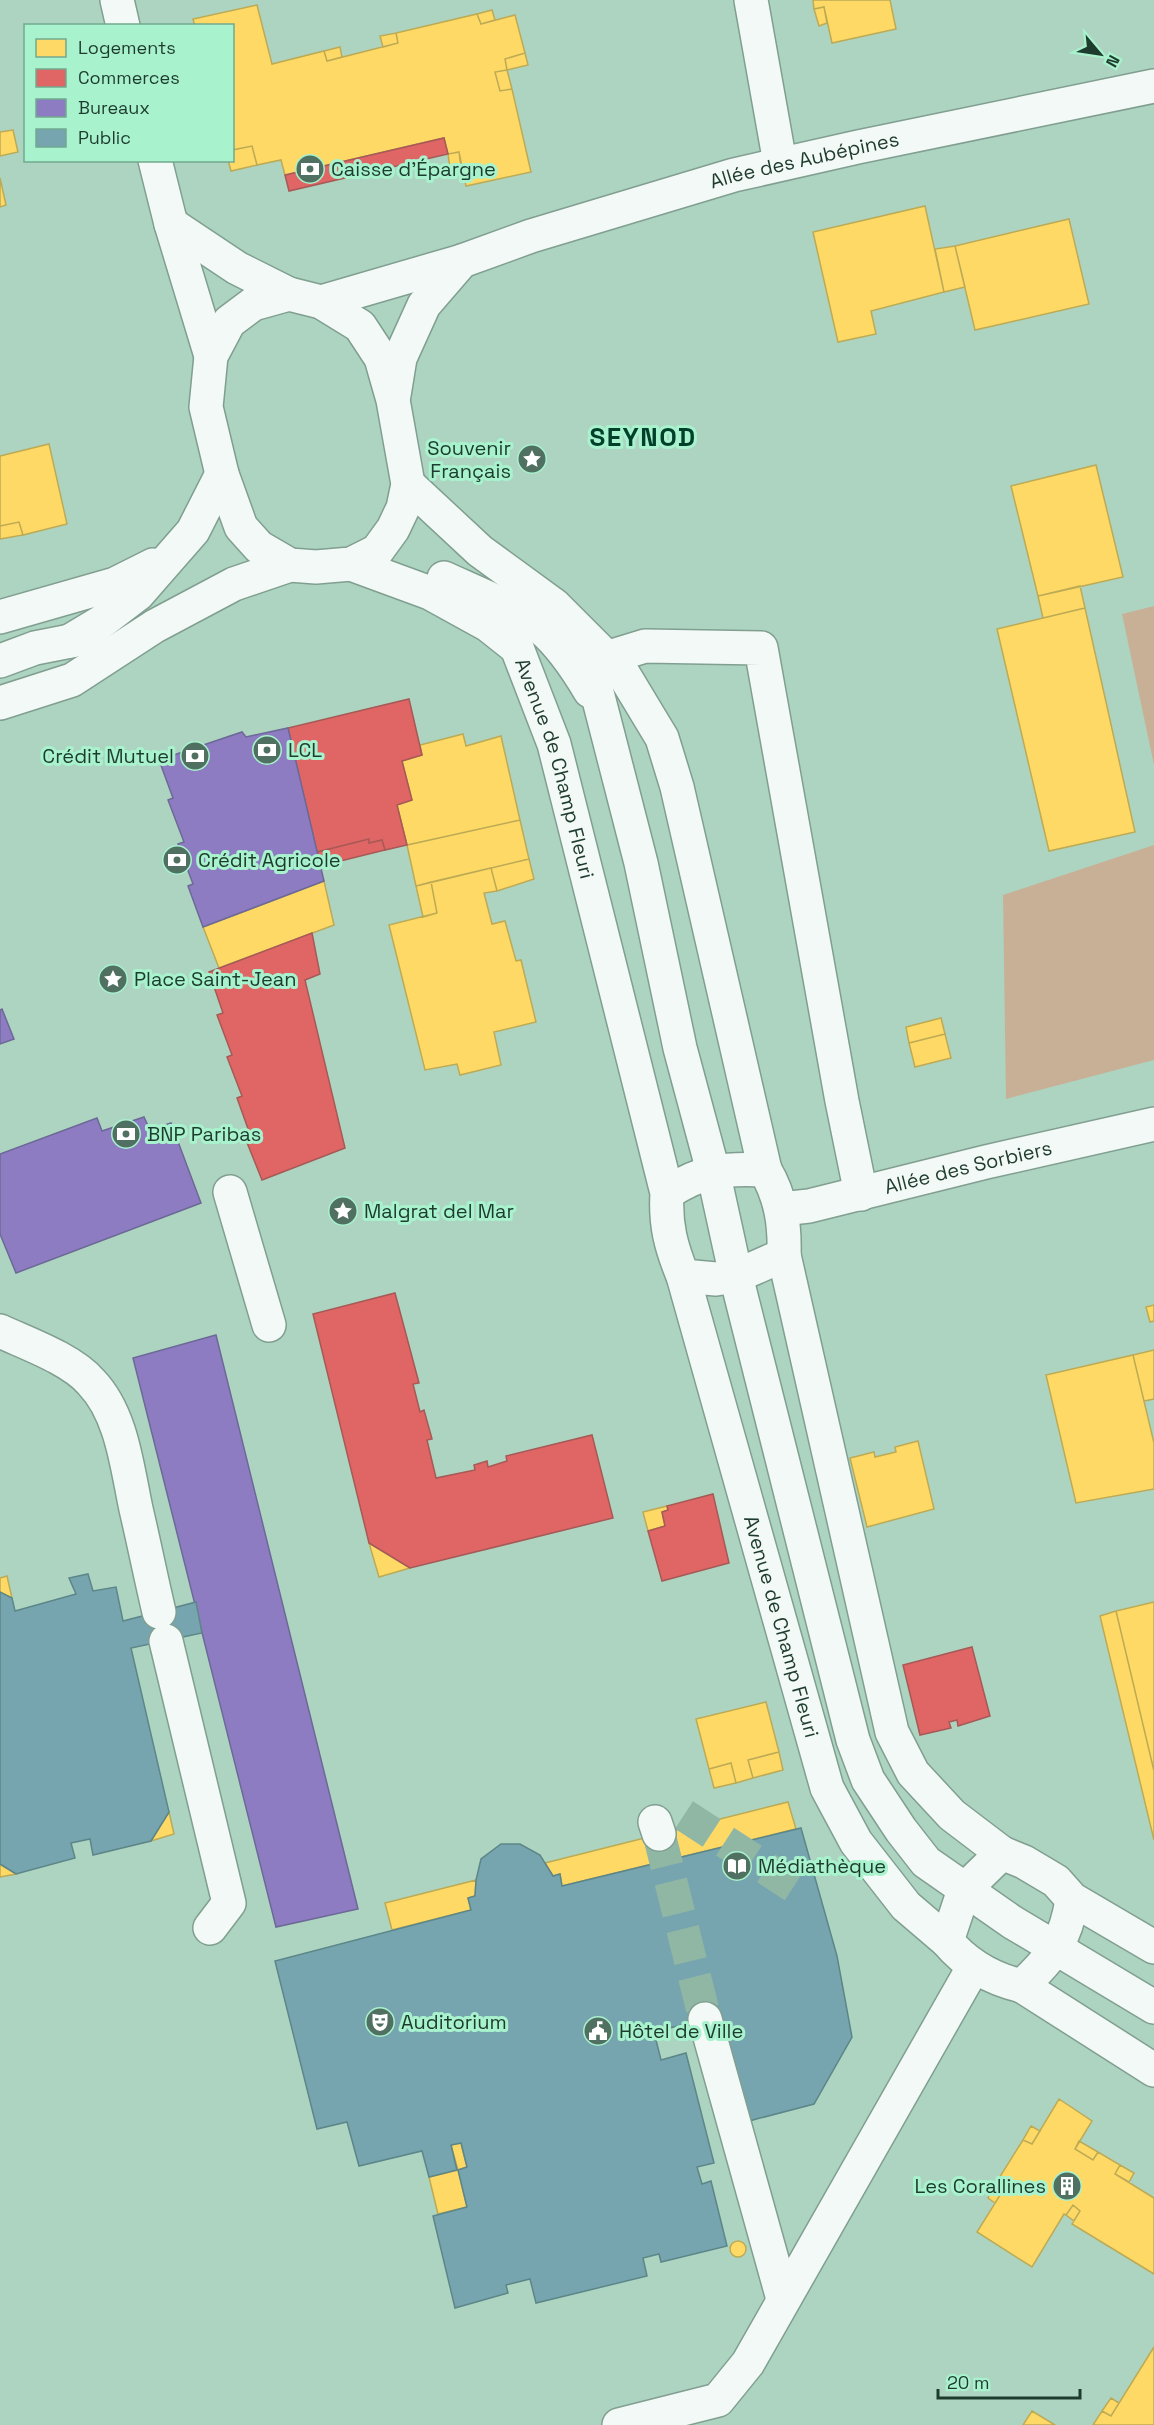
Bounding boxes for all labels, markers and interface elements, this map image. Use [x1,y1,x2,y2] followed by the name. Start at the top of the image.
[24,24,234,162] legend
[1070,24,1130,84] north arrow
[78,36,176,59] text: Logements
[1101,51,1124,71] text: N
[78,66,180,89] text: Commerces
[78,96,150,119] text: Bureaux
[78,126,131,149] text: Public
[706,126,901,195] street label: Allée des Aubépines
[294,153,326,185] bank icon: Caisse d'Épargne
[331,156,496,182] place label: Caisse d'Épargne
[589,420,697,454] district label: SEYNOD
[427,435,511,484] place label: Souvenir Français
[516,443,548,475] place icon: Souvenir Français
[509,654,600,882] street label: Avenue de Champ Fleuri
[251,734,283,766] bank icon: LCL
[288,737,322,763] place label: LCL
[179,740,211,772] bank icon: Crédit Mutuel
[42,743,174,769] place label: Crédit Mutuel
[161,844,193,876] bank icon: Crédit Agricole
[198,847,341,873] place label: Crédit Agricole
[97,963,129,995] place icon: Place Saint-Jean
[134,966,297,992] place label: Place Saint-Jean
[110,1118,142,1150] bank icon: BNP Paribas
[147,1121,261,1147] place label: BNP Paribas
[882,1135,1054,1200] street label: Allée des Sorbiers
[327,1195,359,1227] place icon: Malgrat del Mar
[364,1198,514,1224] place label: Malgrat del Mar
[738,1512,825,1741] street label: Avenue de Champ Fleuri
[721,1850,753,1882] library icon: Médiathèque
[758,1853,886,1879] place label: Médiathèque
[364,2006,396,2038] theatre icon: Auditorium
[401,2009,507,2035] place label: Auditorium
[582,2015,614,2047] public building icon: Hôtel de Ville
[619,2018,743,2044] place label: Hôtel de Ville
[1051,2170,1083,2202] building icon: Les Corallines
[914,2173,1046,2199] place label: Les Corallines
[938,2362,1080,2400] scale bar
[947,2371,990,2394] text: 20 m

